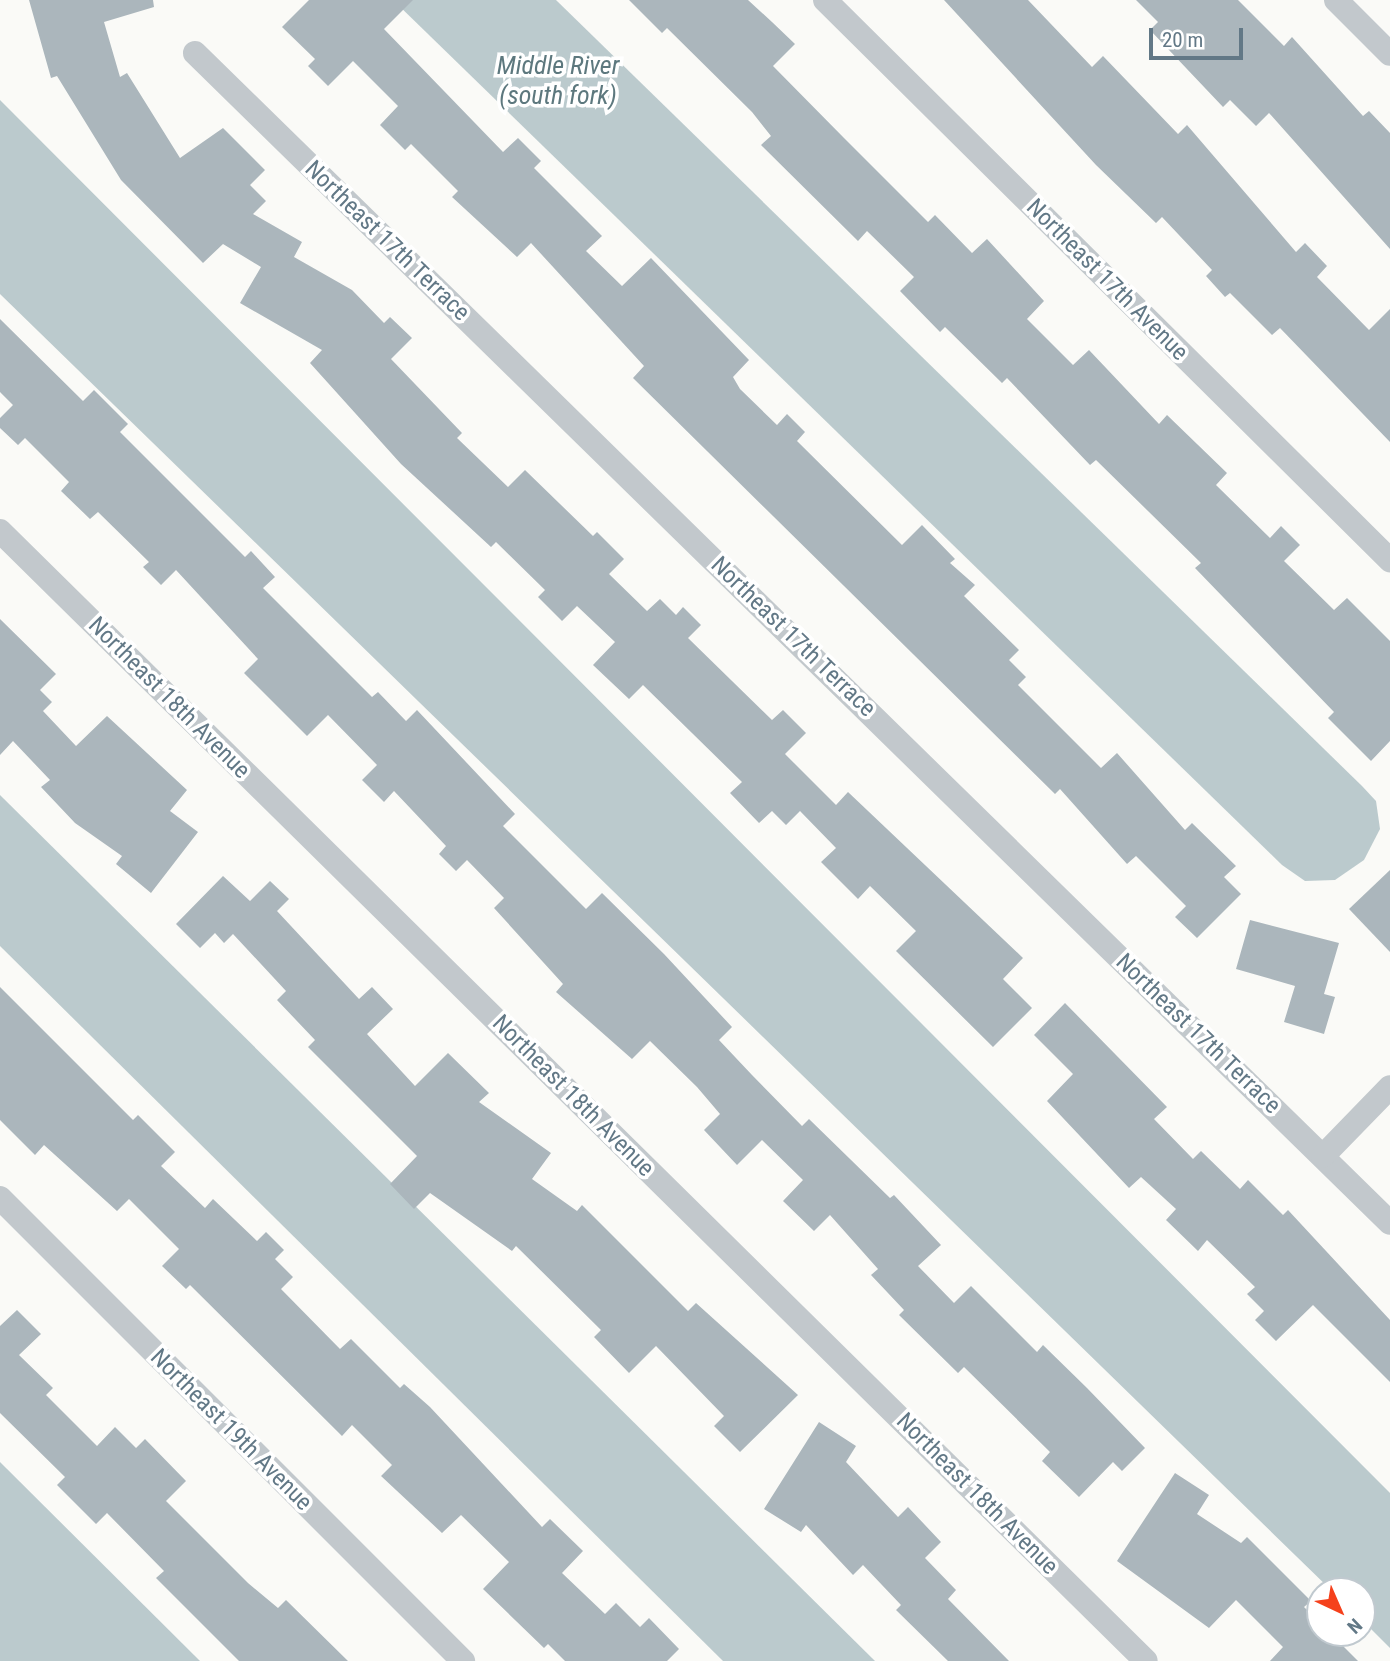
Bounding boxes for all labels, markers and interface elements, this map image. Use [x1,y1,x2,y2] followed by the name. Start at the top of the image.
[1152,14,1246,58] scale bar
[1162,28,1203,52] text: 20 m
[497,50,619,112] water label: Middle River (south fork)
[298,155,476,327] street label: Northeast 17th Terrace
[1020,193,1194,367] street label: Northeast 17th Avenue
[704,551,882,723] street label: Northeast 17th Terrace
[82,611,256,785] street label: Northeast 18th Avenue
[1109,948,1287,1120] street label: Northeast 17th Terrace
[486,1009,660,1183] street label: Northeast 18th Avenue
[144,1343,318,1517] street label: Northeast 19th Avenue
[890,1407,1064,1581] street label: Northeast 18th Avenue
[1306,1577,1376,1647] north arrow
[1342,1614,1367,1638] text: N

